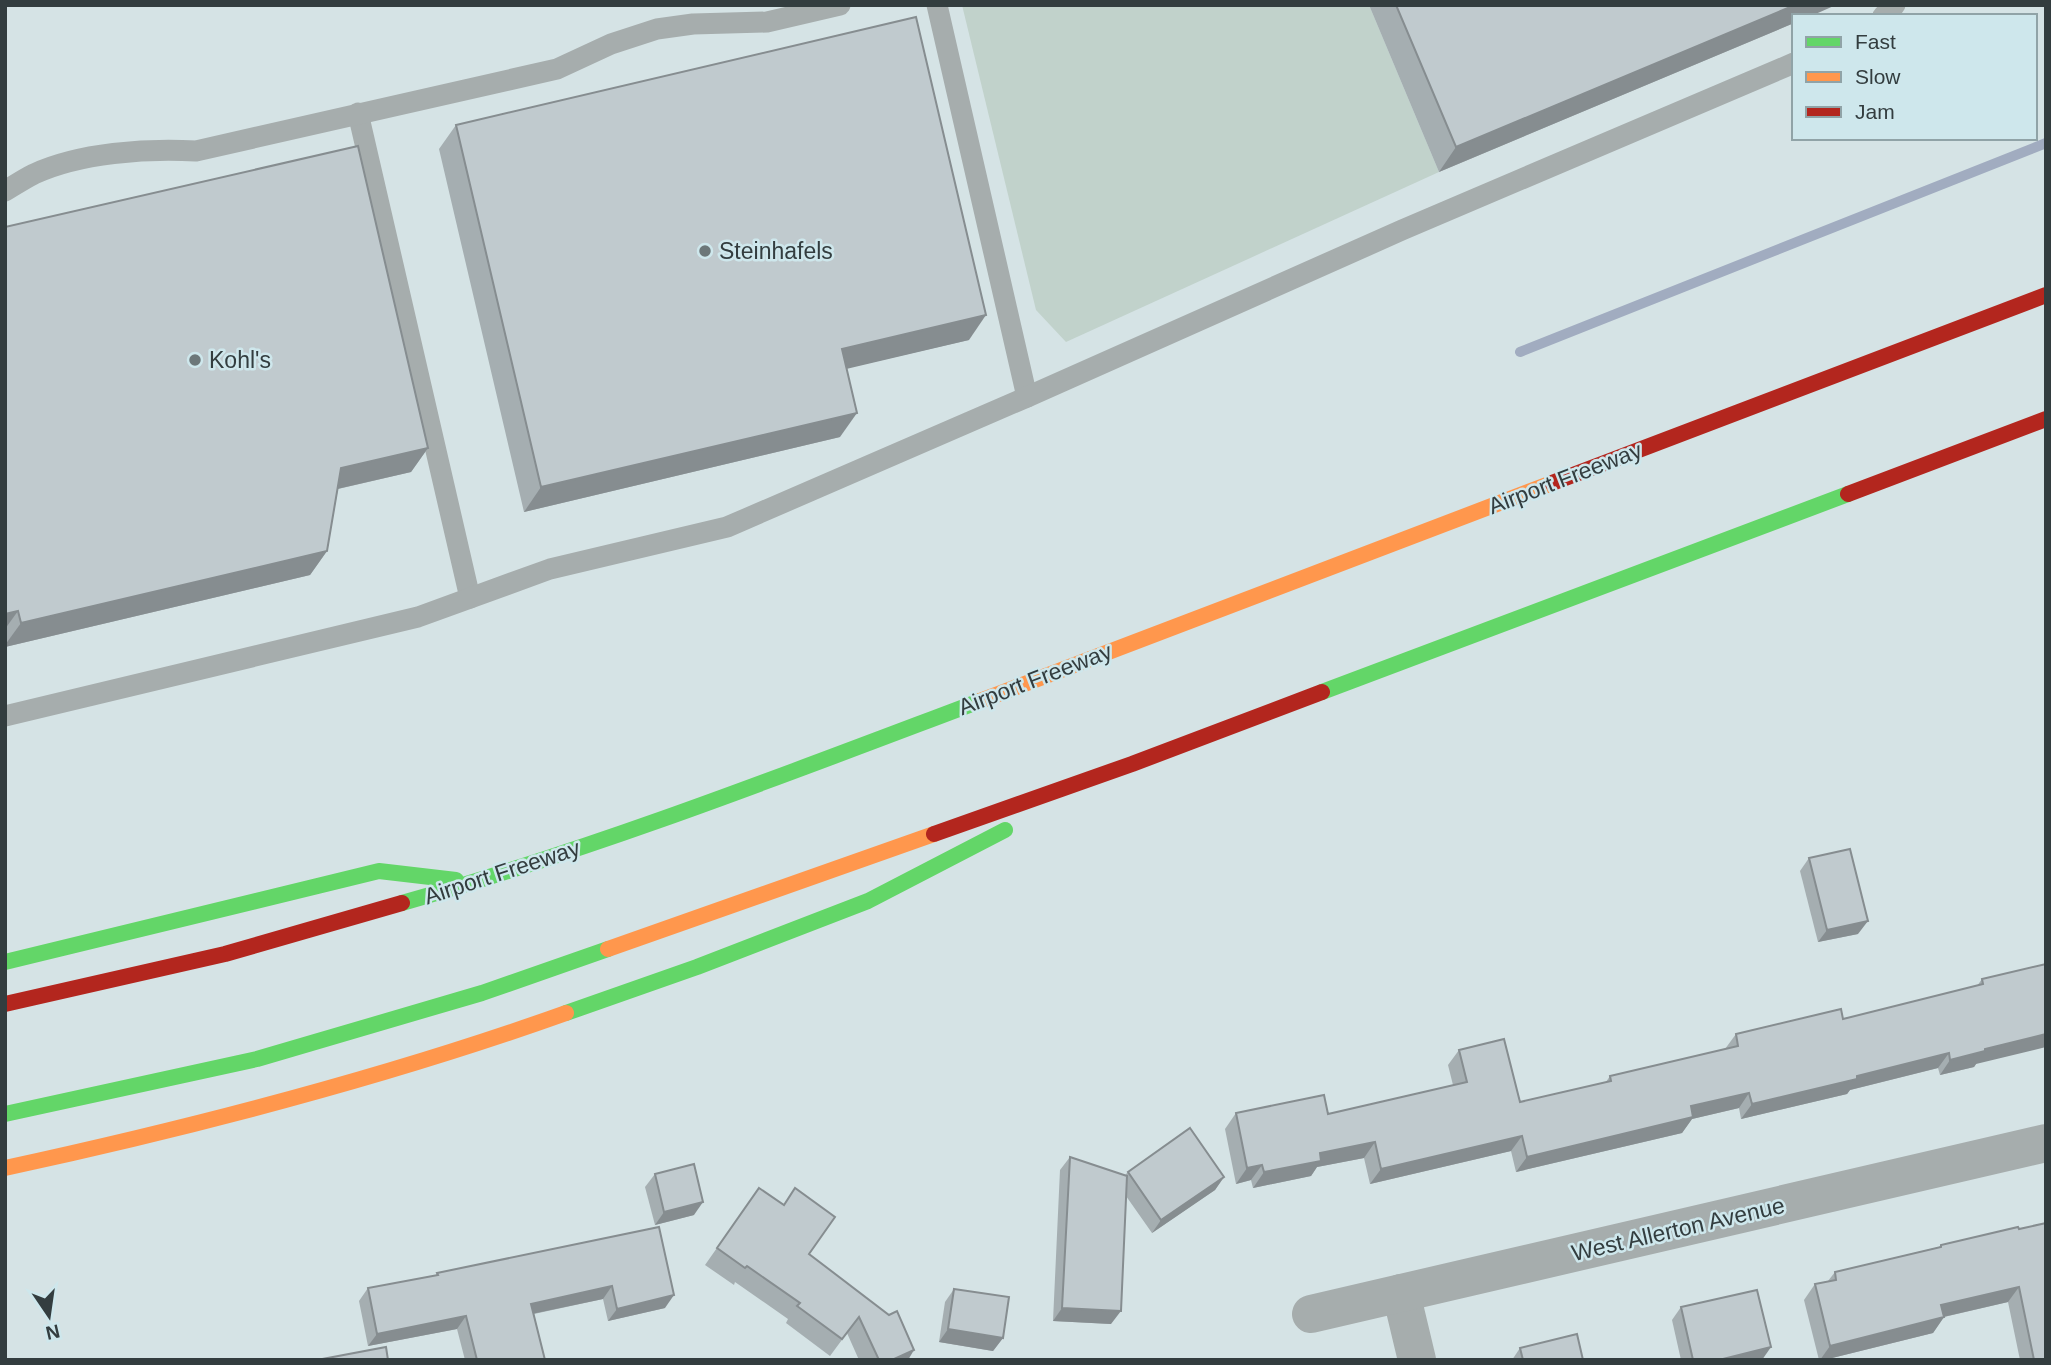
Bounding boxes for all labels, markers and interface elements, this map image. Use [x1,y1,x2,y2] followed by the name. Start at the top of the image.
[1792,14,2037,140] legend
[1855,30,1896,53] text: Fast
[1855,65,1901,88] text: Slow
[1855,100,1895,123] text: Jam
[719,238,833,264] place label: Steinhafels
[697,243,713,259] marker: Steinhafels
[209,347,271,373] place label: Kohl's
[187,352,203,368] marker: Kohl's
[1485,437,1646,519] street label: Airport Freeway
[955,638,1116,720] street label: Airport Freeway
[421,834,584,909] street label: Airport Freeway
[1569,1192,1787,1266] street label: West Allerton Avenue
[14,1281,84,1351] north arrow
[44,1320,62,1344] text: N

